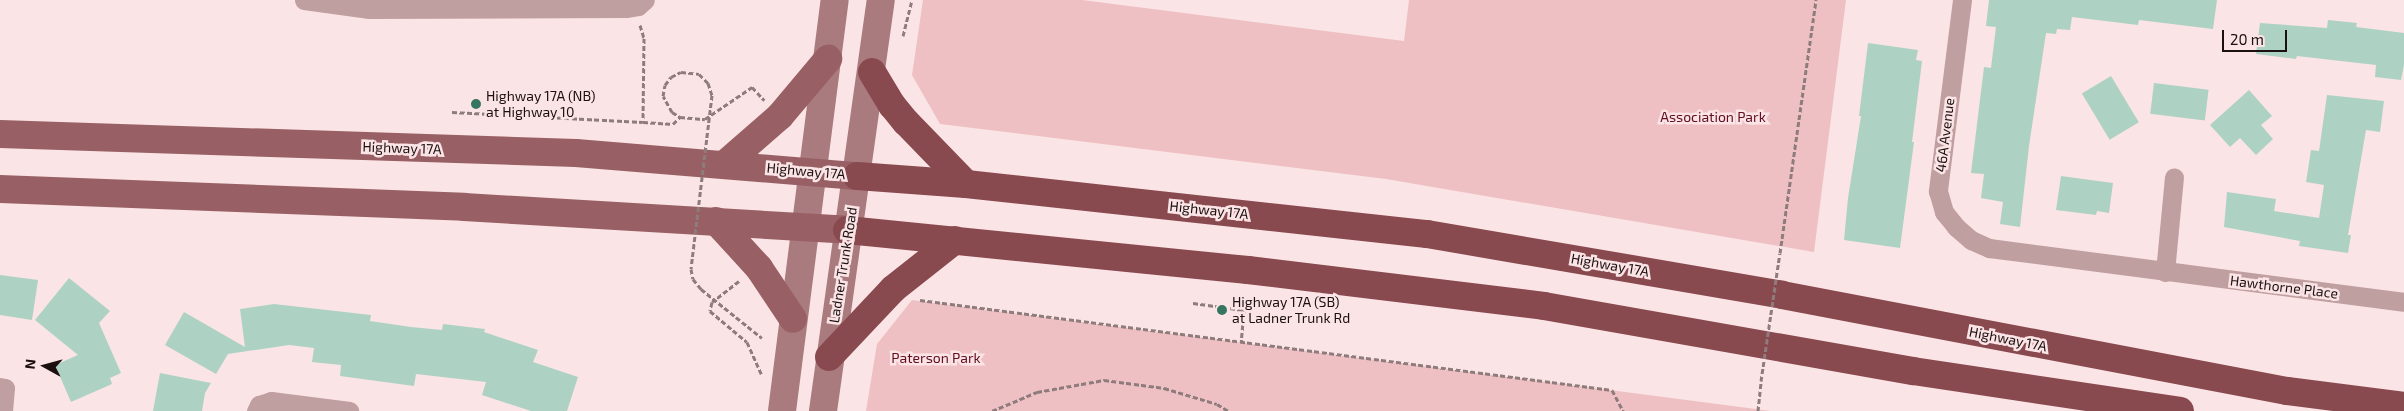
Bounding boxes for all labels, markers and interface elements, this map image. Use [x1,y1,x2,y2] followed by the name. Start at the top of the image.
[2224,20,2289,52] scale bar
[2230,30,2264,48] text: 20 m
[486,88,596,120] place label: Highway 17A (NB) at Highway 10
[1932,97,1958,173] street label: 46A Avenue
[470,98,482,110] marker: Highway 17A (NB) at Highway 10
[1660,109,1766,125] park label: Association Park
[362,138,442,158] street label: Highway 17A
[766,159,846,183] street label: Highway 17A
[1169,197,1249,223] street label: Highway 17A
[825,205,861,325] street label: Ladner Trunk Road
[1569,250,1651,280] street label: Highway 17A
[2229,272,2339,302] street label: Hawthorne Place
[1232,294,1351,326] place label: Highway 17A (SB) at Ladner Trunk Rd
[1216,304,1228,316] marker: Highway 17A (SB) at Ladner Trunk Rd
[1967,323,2049,355] street label: Highway 17A
[20,341,70,391] north arrow
[891,350,981,366] park label: Paterson Park
[21,358,39,370] text: N

